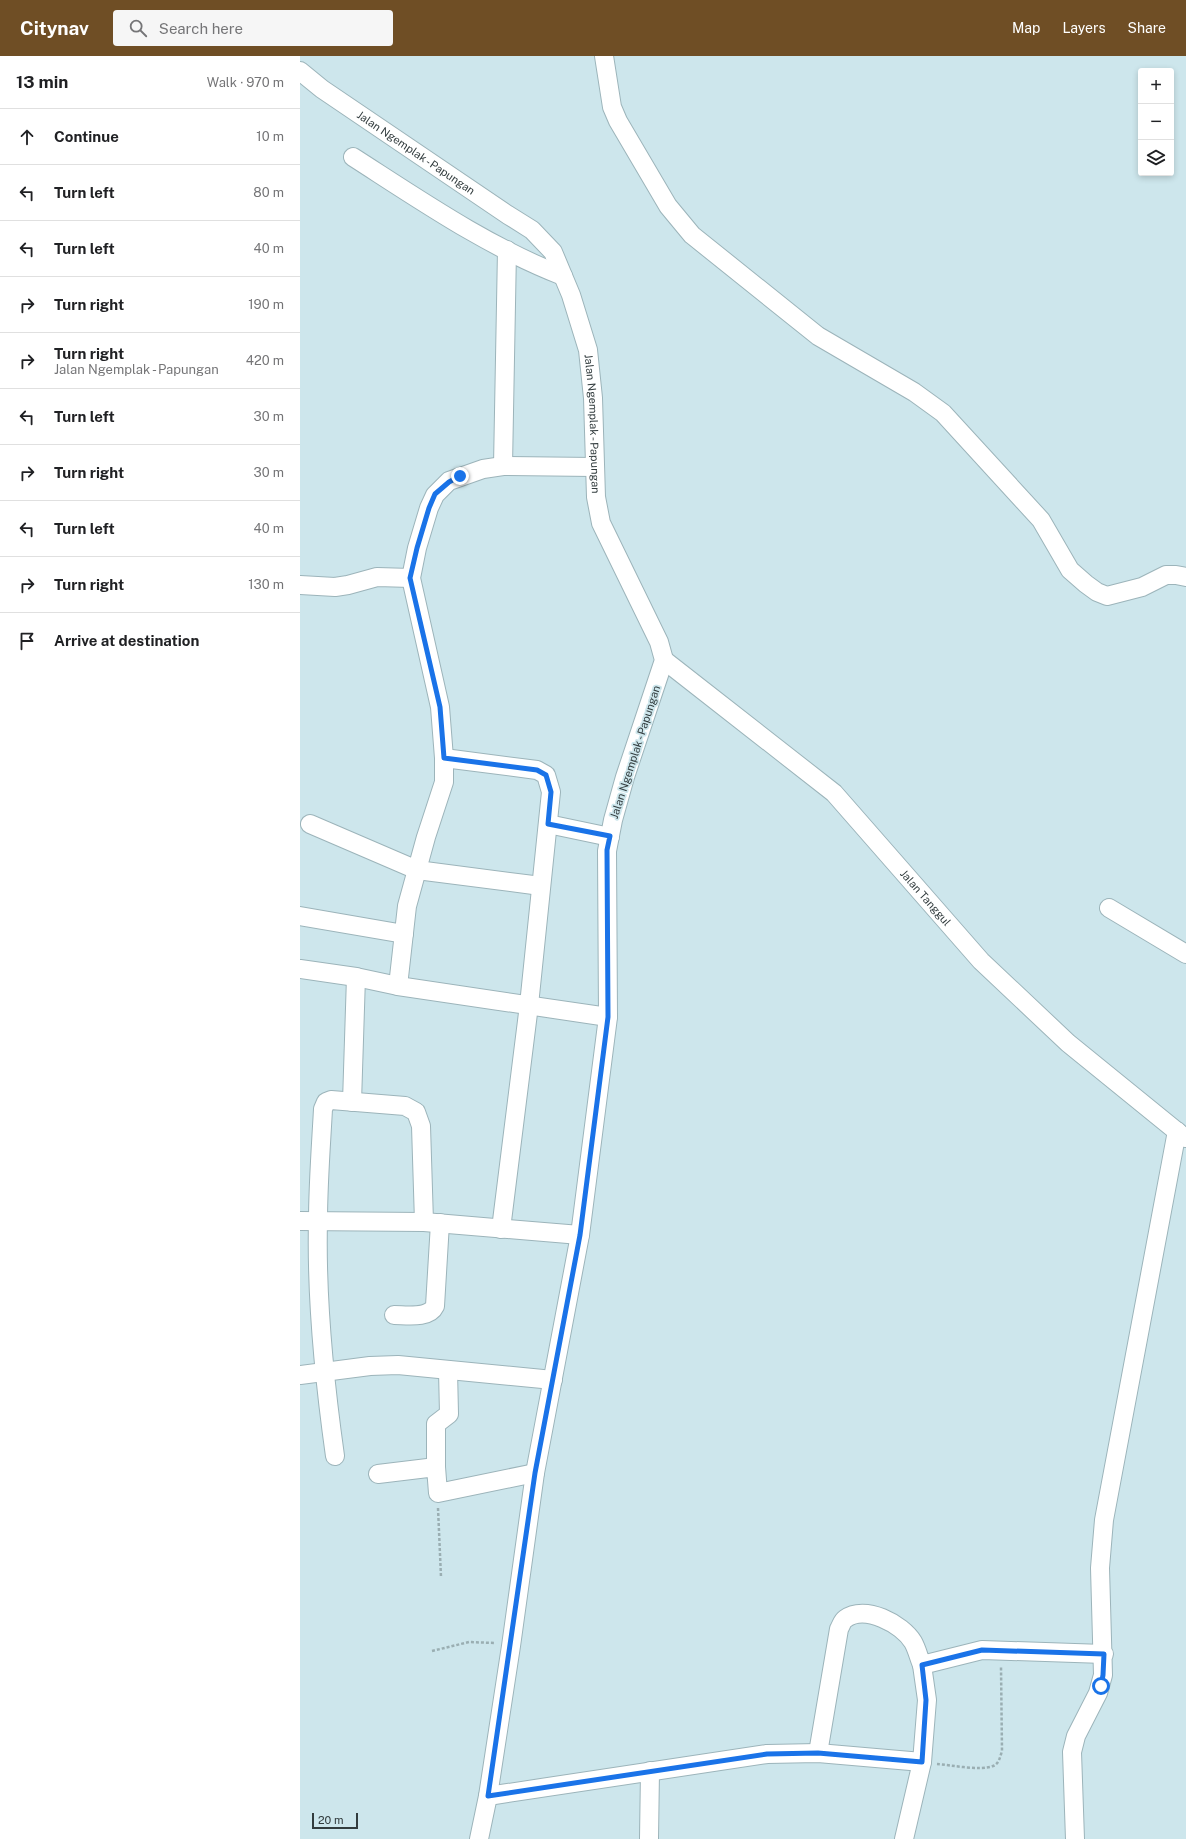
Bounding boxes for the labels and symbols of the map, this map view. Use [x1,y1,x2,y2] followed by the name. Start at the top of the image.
[355,109,477,197] street label: Jalan Ngemplak - Papungan
[582,354,602,494] street label: Jalan Ngemplak - Papungan
[451,467,469,485] route end
[608,684,662,820] street label: Jalan Ngemplak - Papungan
[898,867,953,928] street label: Jalan Tanggul
[1092,1677,1110,1695] route start
[312,1811,358,1830] scale bar

